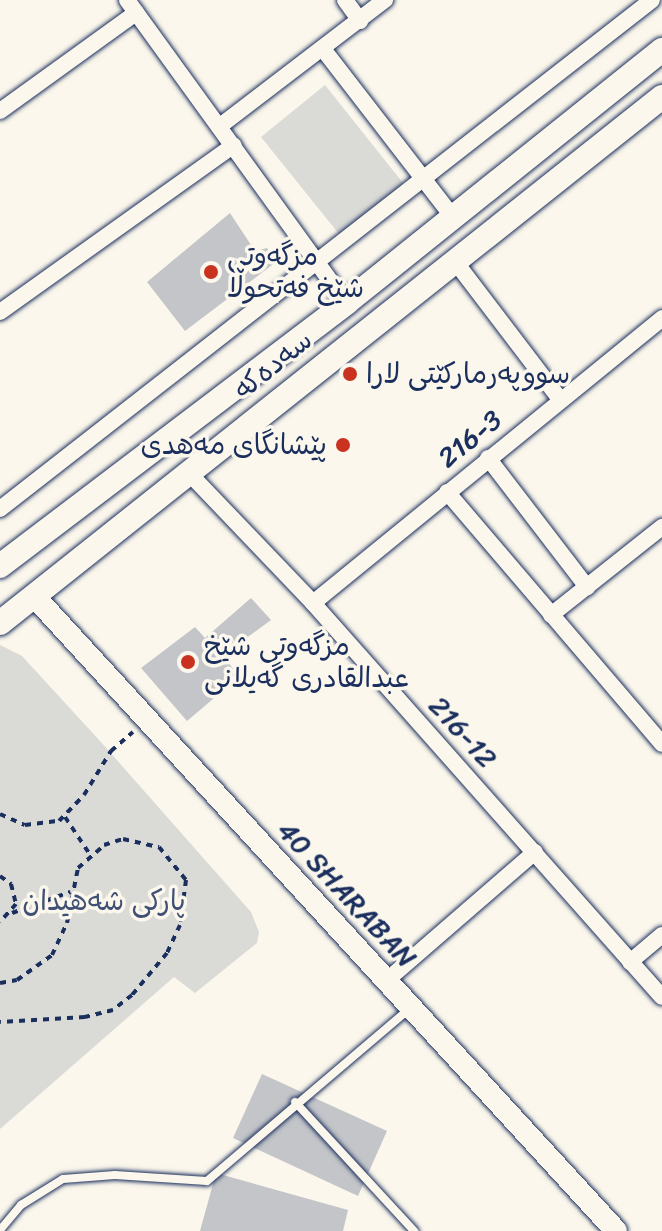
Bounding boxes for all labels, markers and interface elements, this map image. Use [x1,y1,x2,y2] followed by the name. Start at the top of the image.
[227,239,364,305] place label: مزگەوتی شێخ فەتحوڵا
[202,263,220,281] marker: مزگەوتی شێخ فەتحوڵا
[227,323,319,407] street label: سەدەکە
[366,357,570,391] place label: سووپەرمارکێتی لارا
[341,365,359,383] marker: سووپەرمارکێتی لارا
[431,403,509,475] street label: 216-3
[141,428,327,462] place label: پێشانگای مەهدی
[334,436,352,454] marker: پێشانگای مەهدی
[204,629,409,695] place label: مزگەوتی شێخ عبدالقادری گەیلانی
[179,653,197,671] marker: مزگەوتی شێخ عبدالقادری گەیلانی
[422,689,504,775] street label: 216-12
[270,814,424,974] street label: 40 SHARABAN
[22,884,186,918] park label: پارکی شەهیدان

